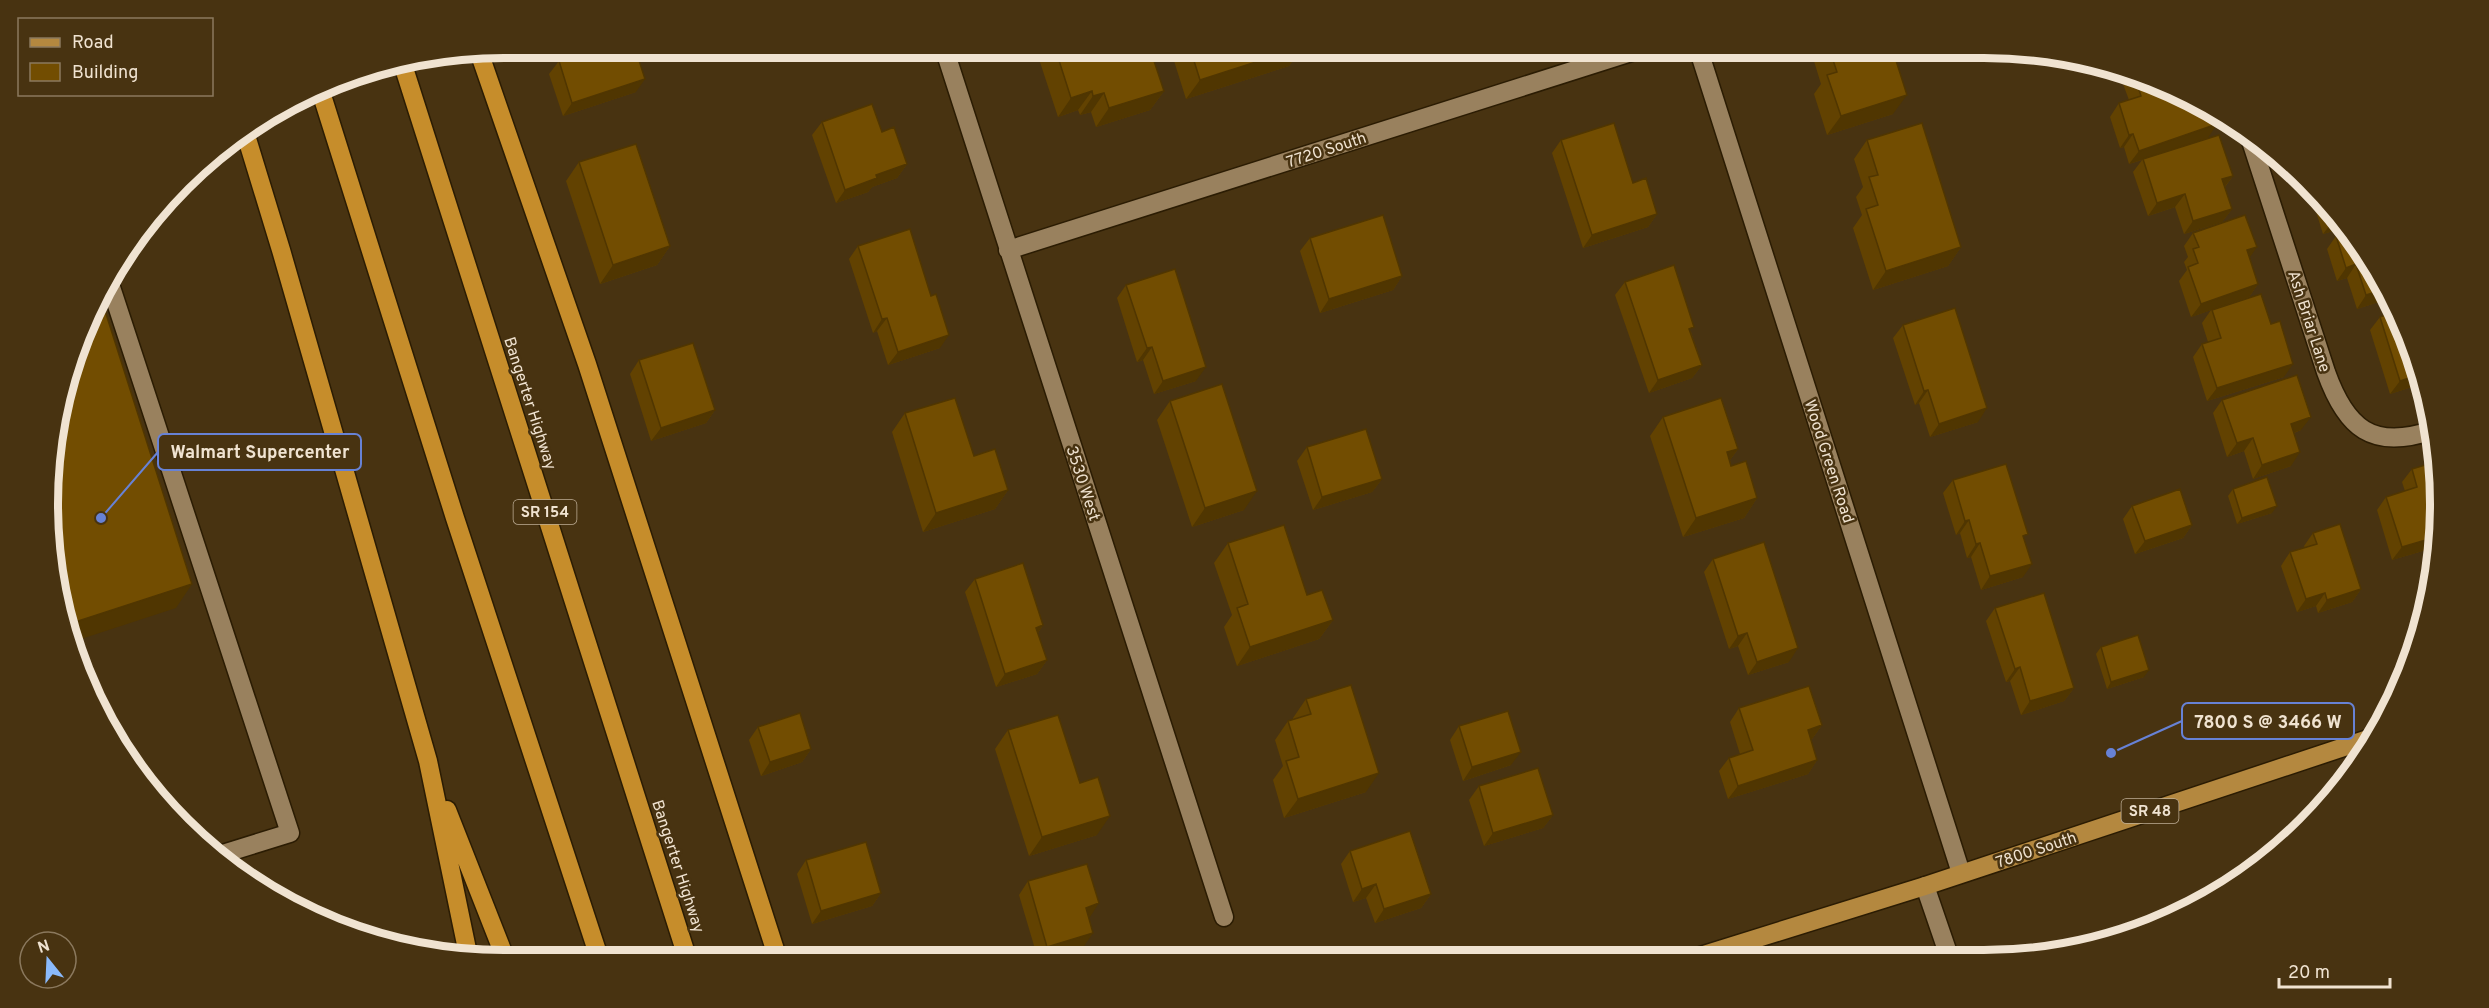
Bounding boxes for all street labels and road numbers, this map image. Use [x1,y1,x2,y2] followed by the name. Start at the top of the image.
[1284,129,1369,173] street label: 7720 South
[2282,268,2334,375] street label: Ash Briar Lane
[498,335,560,473] street label: Bangerter Highway
[1799,397,1857,526] street label: Wood Green Road
[1061,444,1104,524] street label: 3530 West
[514,500,576,524] road number: SR 154
[646,798,708,936] street label: Bangerter Highway
[2122,799,2178,823] road number: SR 48
[1994,828,2079,873] street label: 7800 South

